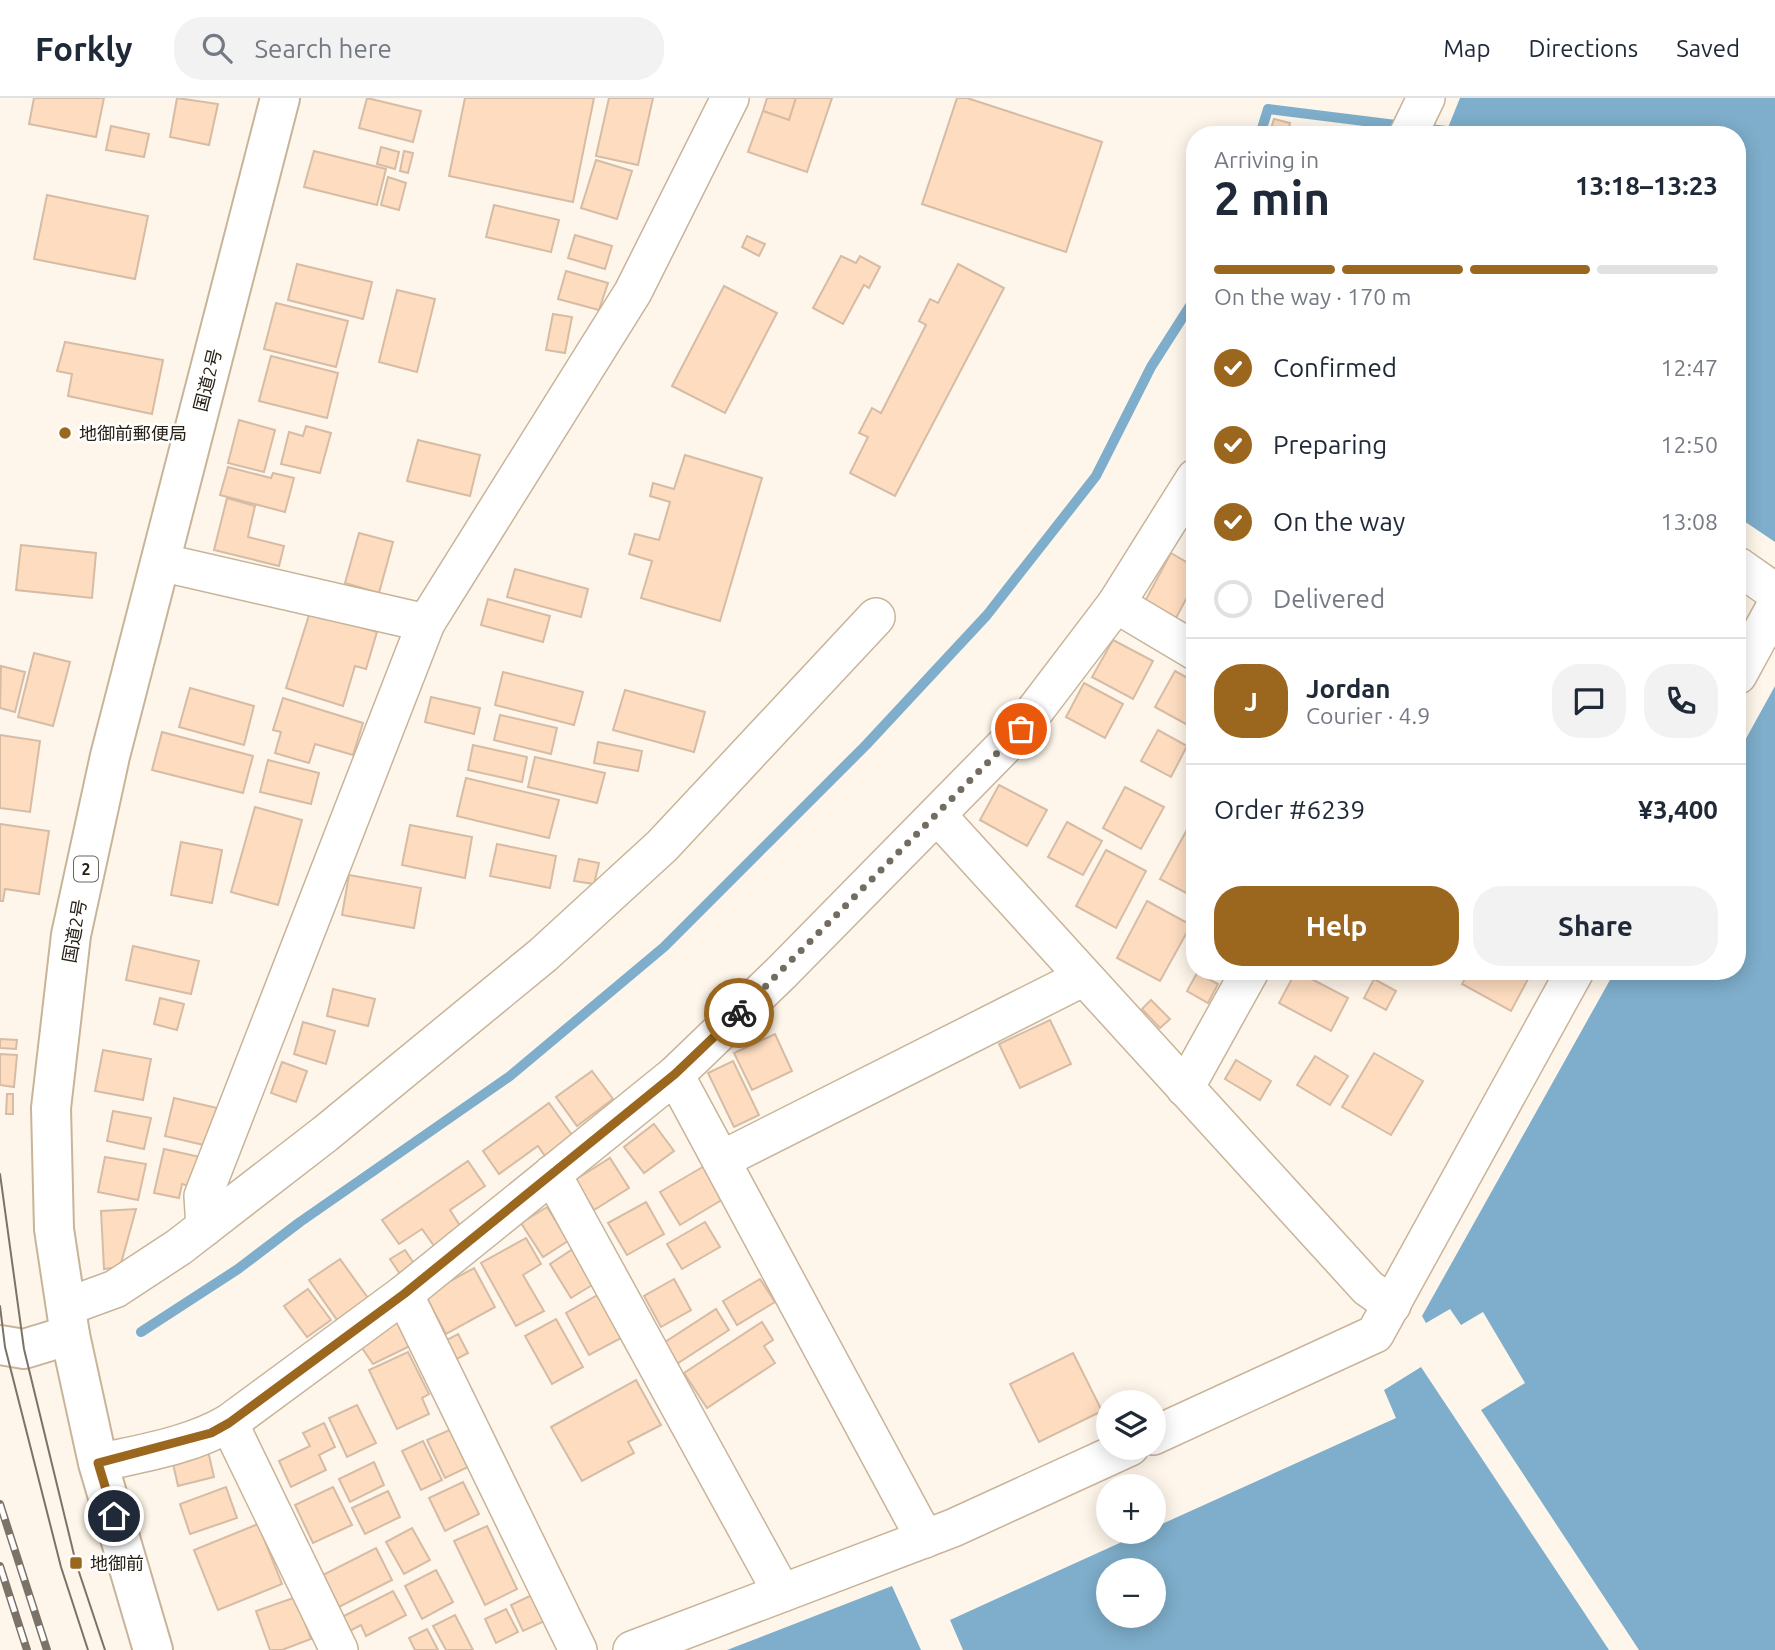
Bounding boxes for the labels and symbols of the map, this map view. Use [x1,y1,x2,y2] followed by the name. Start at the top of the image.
[190,346,224,414] street label: 国道2号
[79,423,187,443] place label: 地御前郵便局
[57,425,73,441] marker: 地御前郵便局
[991,699,1051,759] pin
[74,856,98,882] road number: 2
[59,898,89,964] street label: 国道2号
[704,978,774,1048] courier
[84,1486,144,1546] pin
[90,1553,144,1573] place label: 地御前
[68,1555,84,1571] marker: 地御前

